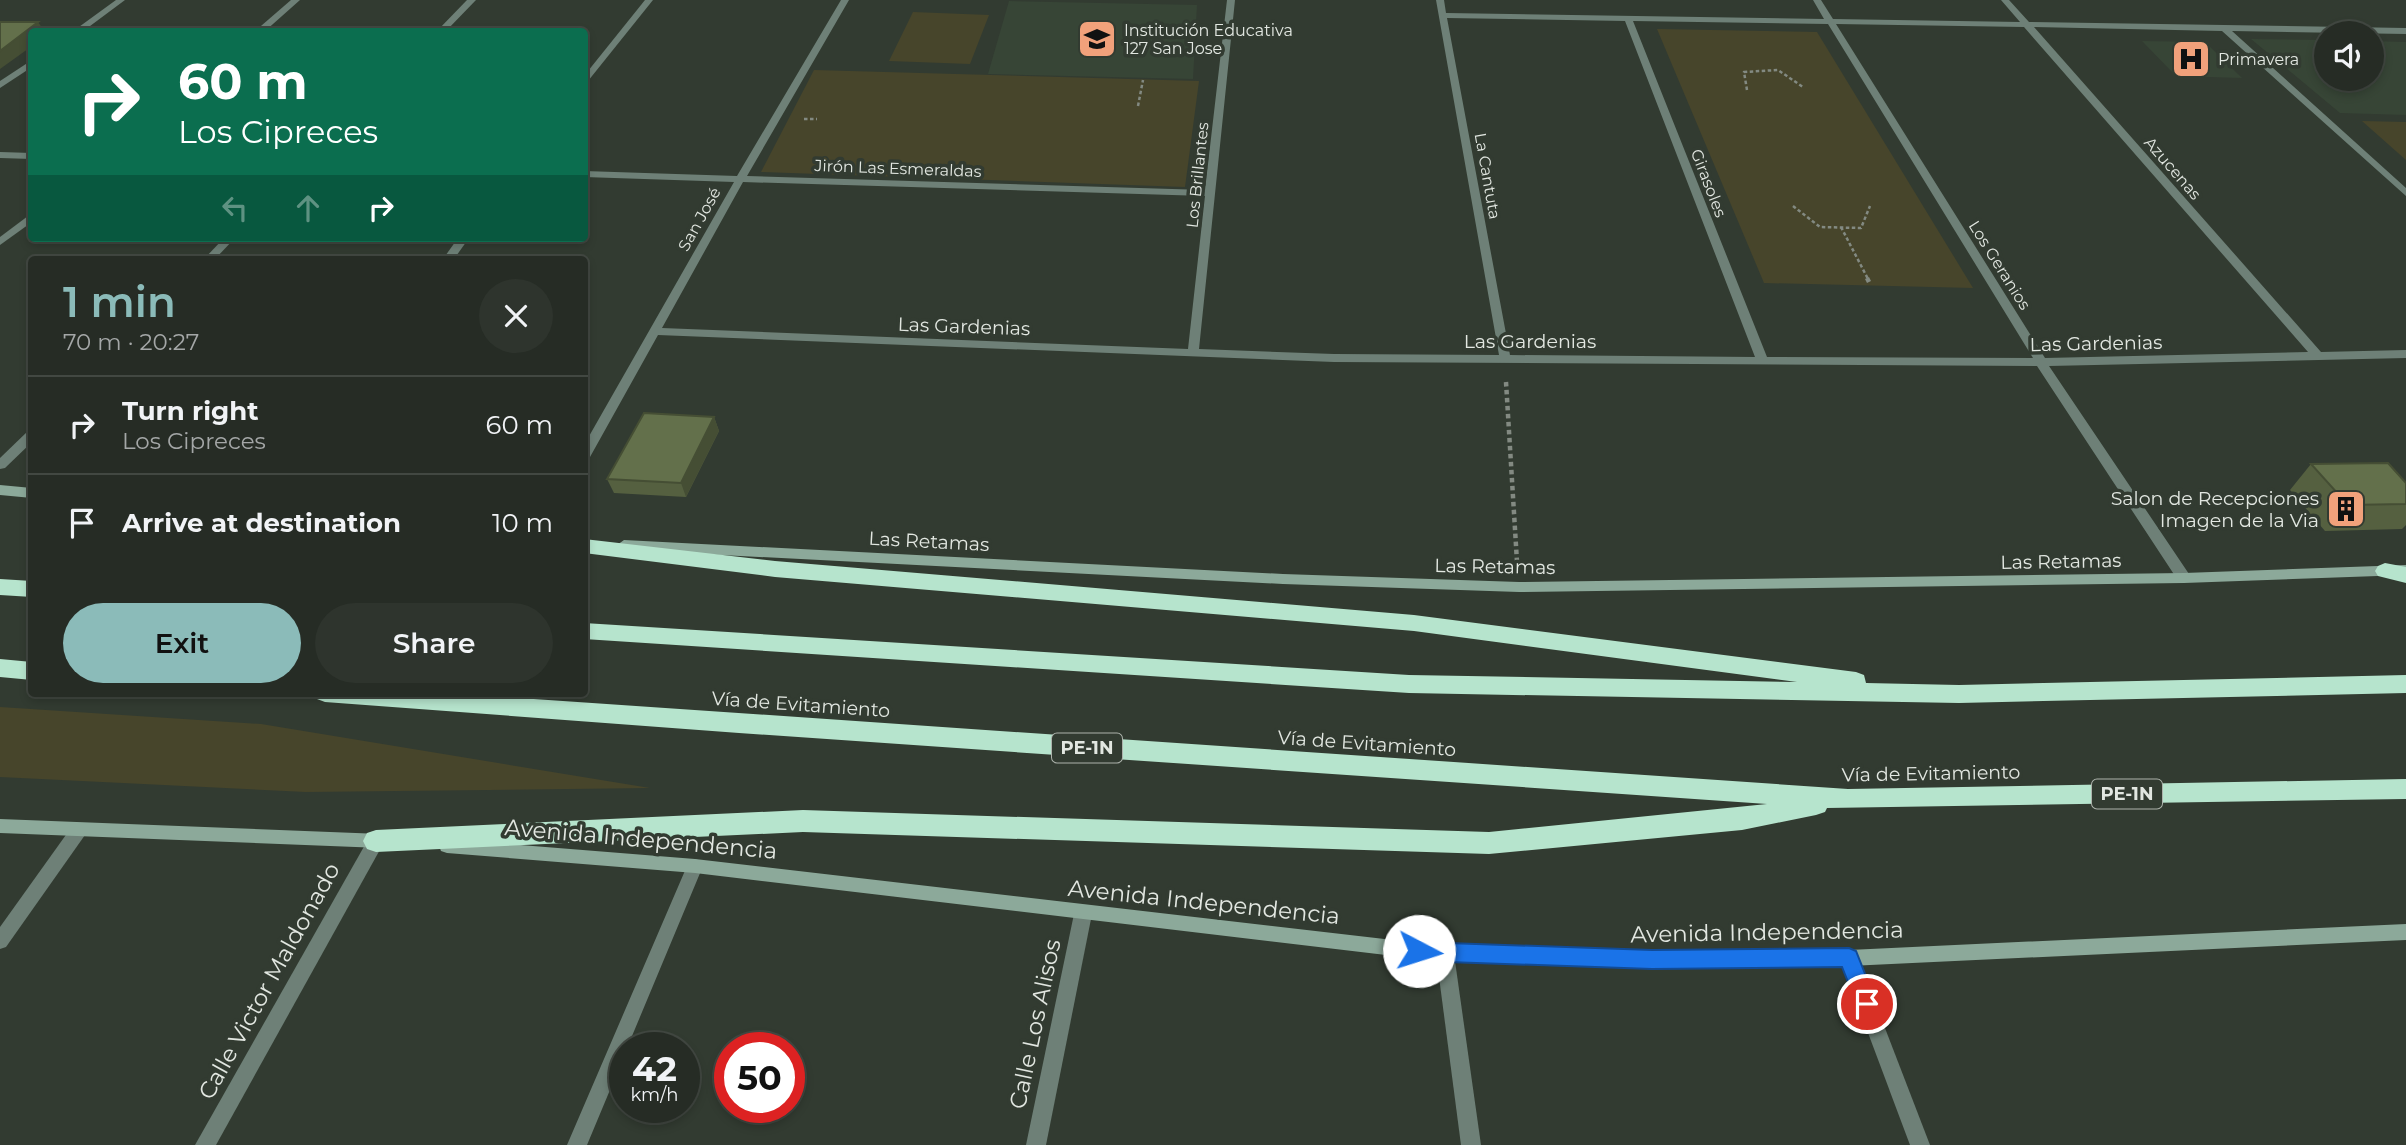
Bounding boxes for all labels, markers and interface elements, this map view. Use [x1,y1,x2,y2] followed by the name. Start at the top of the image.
[1076,18,1118,60] school or university icon: Institución Educativa 127 San Jose
[1124,21,1293,58] place label: Institución Educativa 127 San Jose
[2314,21,2384,91] map controls
[2314,21,2384,91] button: sound
[2170,38,2212,80] hospital icon: Primavera
[2218,50,2299,69] place label: Primavera
[178,52,308,111] text: 60 m
[63,56,154,147] icon: right
[178,112,378,151] text: Los Cipreces
[1182,121,1213,229] street label: Los Brillantes
[1471,131,1504,221] street label: La Cantuta
[2140,133,2205,204] street label: Azucenas
[1687,146,1730,220] street label: Girasoles
[813,156,982,181] street label: Jirón Las Esmeraldas
[674,184,725,254] street label: San José
[216,189,254,227] icon: left
[289,189,327,227] icon: ahead
[362,189,400,227] icon: right
[1965,217,2035,314] street label: Los Geranios
[63,276,176,328] text: 1 min
[479,279,553,353] button: close
[897,313,1031,340] street label: Las Gardenias
[63,328,199,356] text: 70 m · 20:27
[1464,330,1596,353] street label: Las Gardenias
[2029,331,2163,356] street label: Las Gardenias
[122,395,258,427] text: Turn right
[63,406,101,444] icon: right
[486,409,553,441] text: 60 m
[122,427,266,455] text: Los Cipreces
[2111,487,2319,532] place label: Salon de Recepciones Imagen de la Via
[2325,488,2367,530] building icon: Salon de Recepciones Imagen de la Via
[63,504,101,542] icon: arrive
[122,507,401,539] text: Arrive at destination
[492,507,553,539] text: 10 m
[868,527,990,556] street label: Las Retamas
[2000,549,2122,574] street label: Las Retamas
[1434,554,1556,579] street label: Las Retamas
[63,603,301,683] button: Exit
[315,603,553,683] button: Share
[711,687,891,722] street label: Vía de Evitamiento
[1277,726,1457,761] street label: Vía de Evitamiento
[1052,734,1122,762] road number: PE-1N
[1841,760,2021,787] street label: Vía de Evitamiento
[2092,780,2162,808] road number: PE-1N
[504,813,778,865] street label: Avenida Independencia
[192,858,346,1104] street label: Calle Victor Maldonado
[1067,874,1341,930] street label: Avenida Independencia
[1382,914,1456,988] position arrow
[1630,916,1904,948] street label: Avenida Independencia
[1003,937,1067,1111] street label: Calle Los Alisos
[1837,974,1897,1034] pin
[1848,985,1886,1023] icon: arrive
[714,1032,805,1123] speed limit sign: 50
[632,1047,677,1090] text: 42
[630,1084,679,1106] text: km/h

